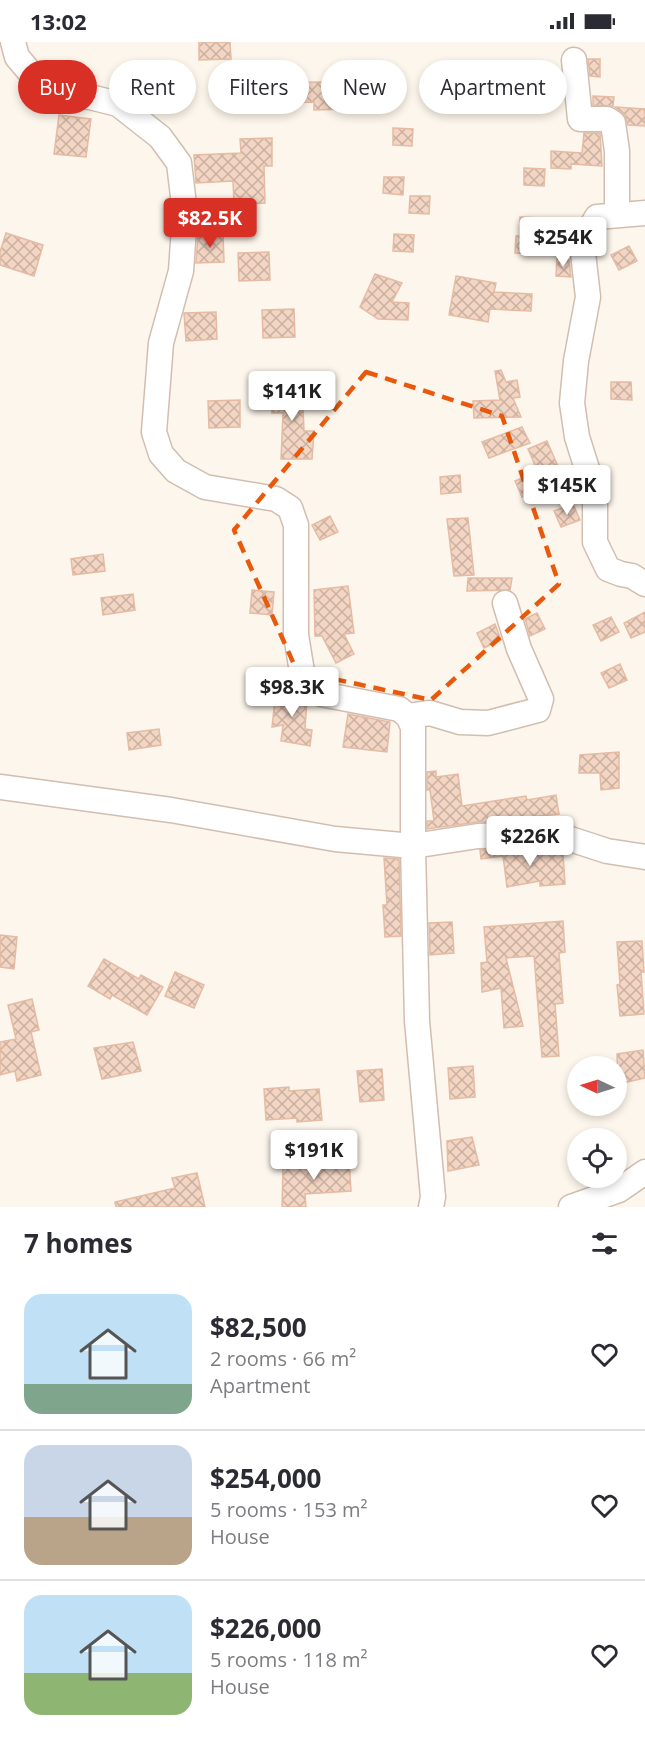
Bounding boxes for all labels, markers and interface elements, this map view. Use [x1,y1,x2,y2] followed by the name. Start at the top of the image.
[30,6,87,36] text: 13:02
[18,60,97,114] chip: Buy
[109,60,196,114] chip: Rent
[208,60,309,114] chip: Filters
[321,60,407,114] chip: New
[419,60,567,114] chip: Apartment
[161,198,259,249] pin: $82.5K
[178,204,242,231] text: $82.5K
[521,217,605,268] pin: $254K
[533,223,593,250] text: $254K
[250,371,334,422] pin: $141K
[262,377,322,404] text: $141K
[525,465,609,516] pin: $145K
[537,471,597,498] text: $145K
[243,667,341,718] pin: $98.3K
[260,673,324,700] text: $98.3K
[488,816,572,867] pin: $226K
[500,822,560,849] text: $226K
[567,1056,627,1116] north arrow
[567,1056,627,1188] map controls
[567,1128,627,1188] button: locate
[272,1130,356,1181] pin: $191K
[284,1136,344,1163] text: $191K
[24,1225,133,1261] text: 7 homes
[588,1227,621,1260] icon: filters
[210,1309,307,1345] text: $82,500
[72,1318,144,1390] icon: home
[588,1338,621,1371] icon: heart
[210,1345,356,1372] text: 2 rooms · 66 m²
[210,1372,310,1399] text: Apartment
[210,1460,321,1496] text: $254,000
[72,1469,144,1541] icon: home
[588,1489,621,1522] icon: heart
[210,1496,368,1523] text: 5 rooms · 153 m²
[210,1523,270,1550] text: House
[210,1610,321,1646] text: $226,000
[72,1619,144,1691] icon: home
[588,1639,621,1672] icon: heart
[210,1646,368,1673] text: 5 rooms · 118 m²
[210,1673,270,1700] text: House

